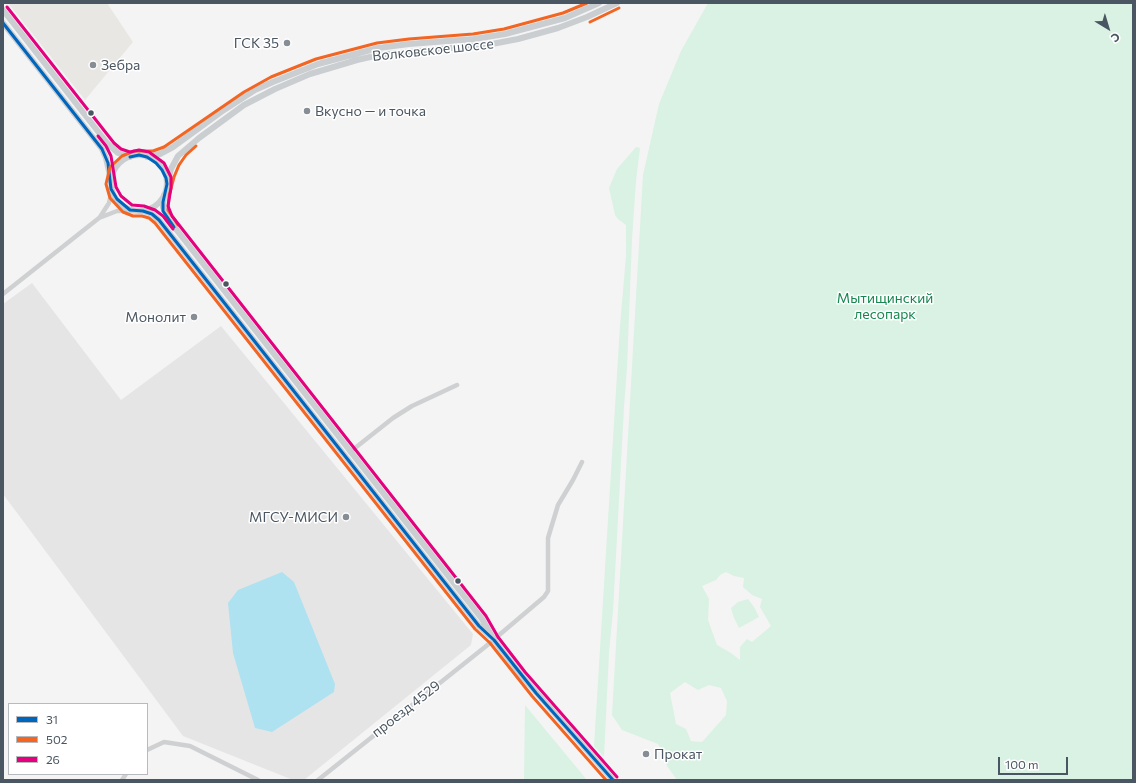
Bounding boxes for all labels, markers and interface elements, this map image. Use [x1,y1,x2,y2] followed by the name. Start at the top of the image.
[1088,8,1128,48] north arrow
[1109,30,1123,45] text: С
[234,35,279,51] place label: ГСК 35
[371,35,495,65] street label: Волковское шоссе
[282,38,292,48] marker: ГСК 35
[101,57,140,73] place label: Зебра
[88,60,98,70] marker: Зебра
[315,103,426,119] place label: Вкусно — и точка
[302,106,312,116] marker: Вкусно — и точка
[86,108,96,118] unlabelled marker
[221,279,231,289] unlabelled marker
[837,290,933,322] park label: Мытищинский лесопарк
[125,309,186,325] place label: Монолит
[189,312,199,322] marker: Монолит
[249,509,338,525] place label: МГСУ-МИСИ
[341,512,351,522] marker: МГСУ-МИСИ
[453,576,463,586] unlabelled marker
[368,677,444,741] street label: проезд 4529
[8,703,148,775] legend
[46,712,58,726] text: 31
[46,732,67,746] text: 502
[654,746,702,762] place label: Прокат
[641,749,651,759] marker: Прокат
[1000,749,1070,775] scale bar
[46,752,60,766] text: 26
[1005,757,1039,771] text: 100 m

